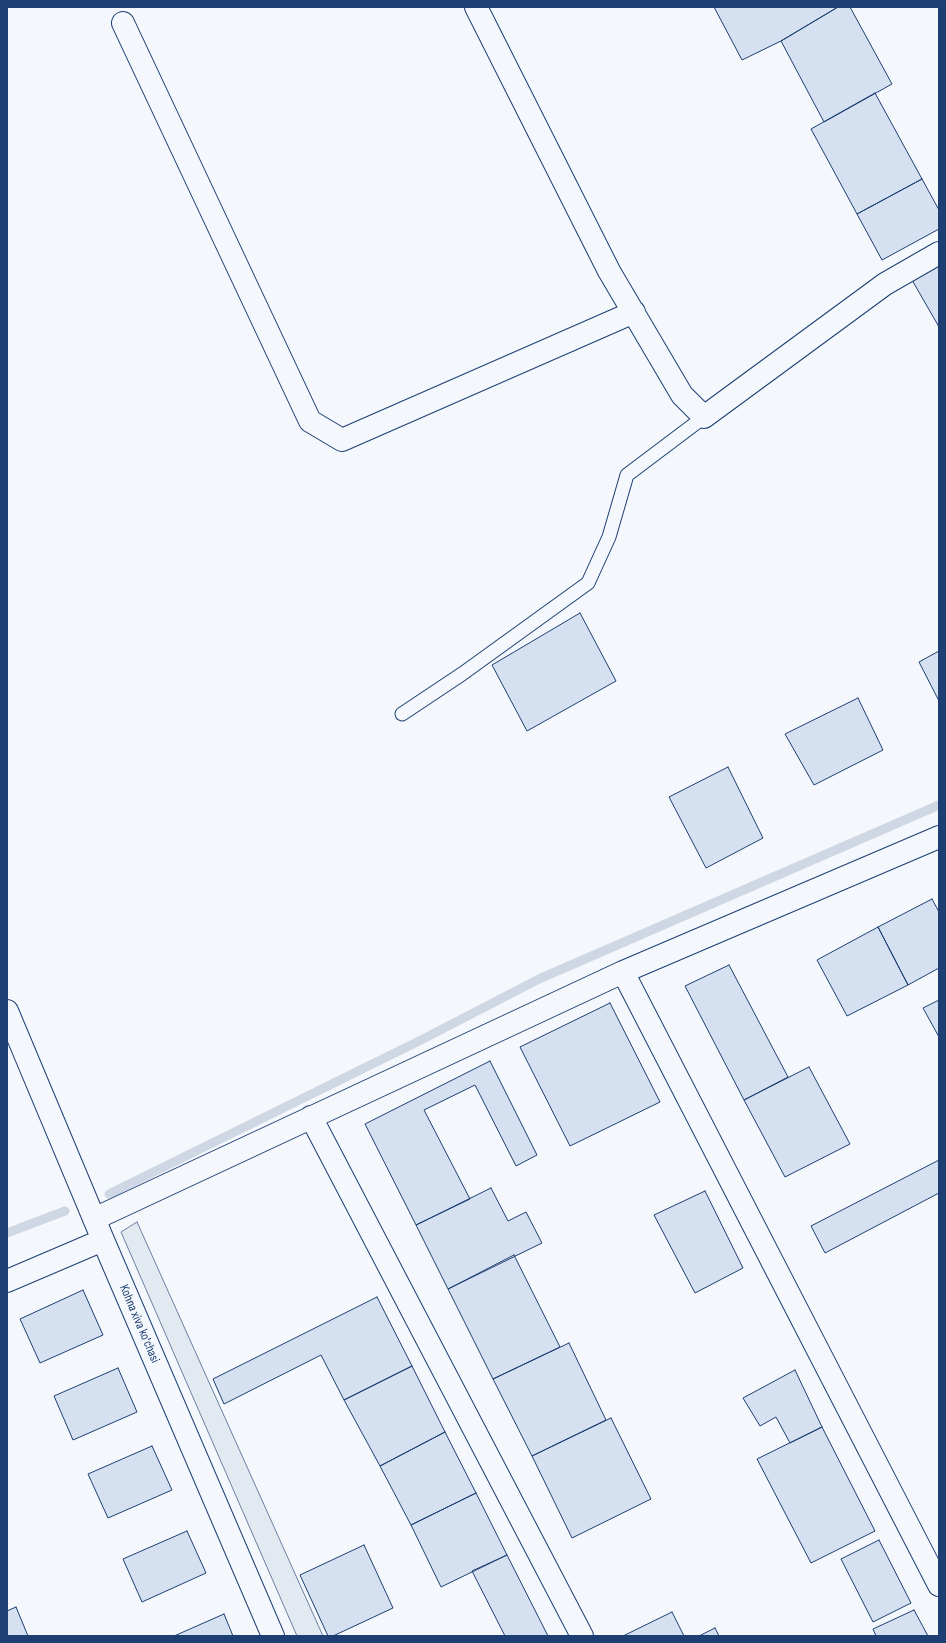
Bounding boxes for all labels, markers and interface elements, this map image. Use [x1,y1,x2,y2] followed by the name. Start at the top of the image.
[116,1283,162,1365] street label: Kohna xiva ko'chasi

